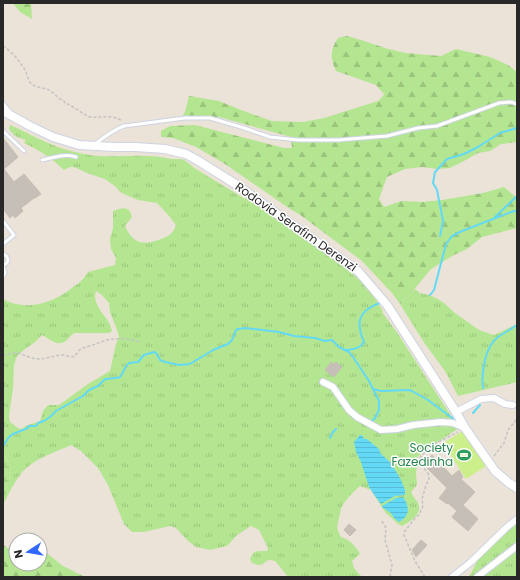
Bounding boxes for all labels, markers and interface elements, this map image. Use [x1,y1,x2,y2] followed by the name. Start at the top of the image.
[232,178,361,275] street label: Rodovia Serafim Derenzi
[391,439,453,470] place label: Society Fazedinha
[456,447,472,463] sports icon: Society Fazedinha
[8,532,48,572] north arrow
[10,548,27,560] text: N

